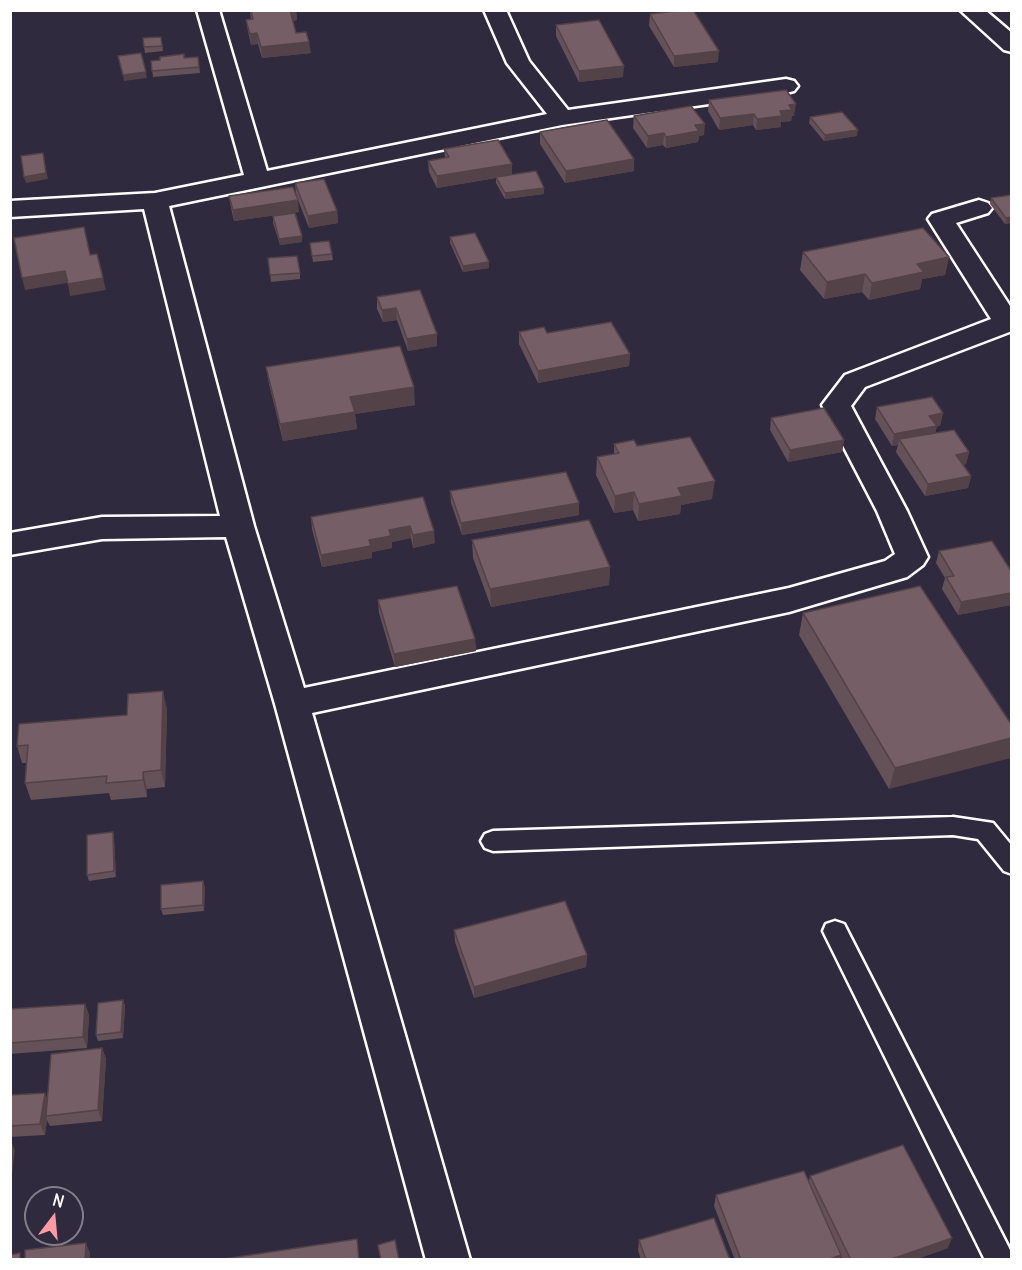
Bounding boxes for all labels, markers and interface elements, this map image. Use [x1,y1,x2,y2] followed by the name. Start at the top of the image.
[24,1186,84,1246] north arrow
[50,1189,66,1212] text: N

